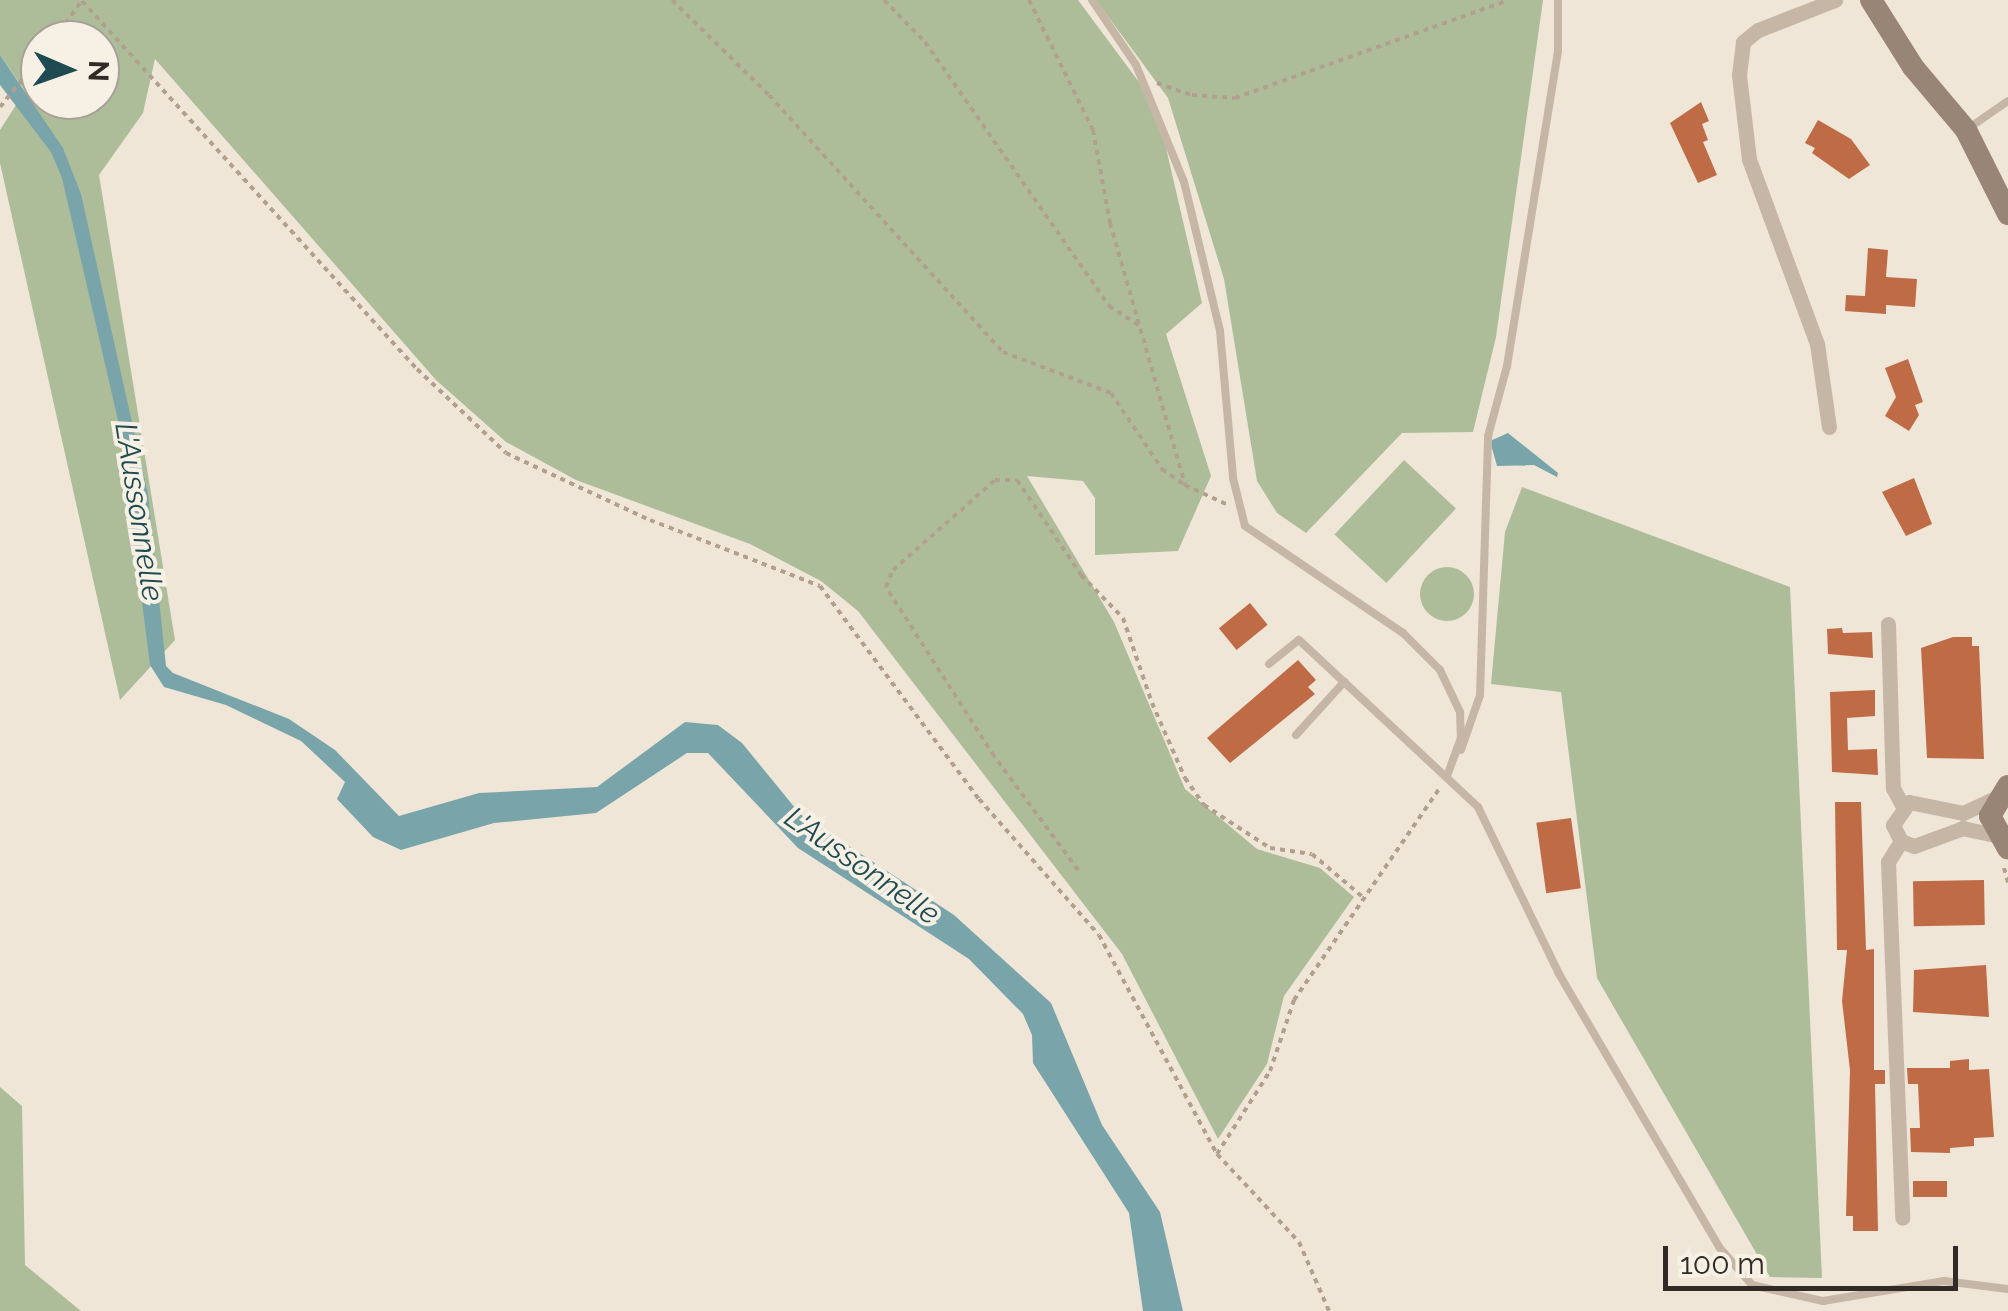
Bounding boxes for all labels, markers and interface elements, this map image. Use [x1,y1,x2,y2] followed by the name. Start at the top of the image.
[20,20,120,120] north arrow
[82,60,115,82] text: N
[107,420,171,604] water label: L'Aussonnelle
[778,800,946,932] water label: L'Aussonnelle
[1668,1226,1963,1288] scale bar
[1680,1246,1765,1281] text: 100 m

